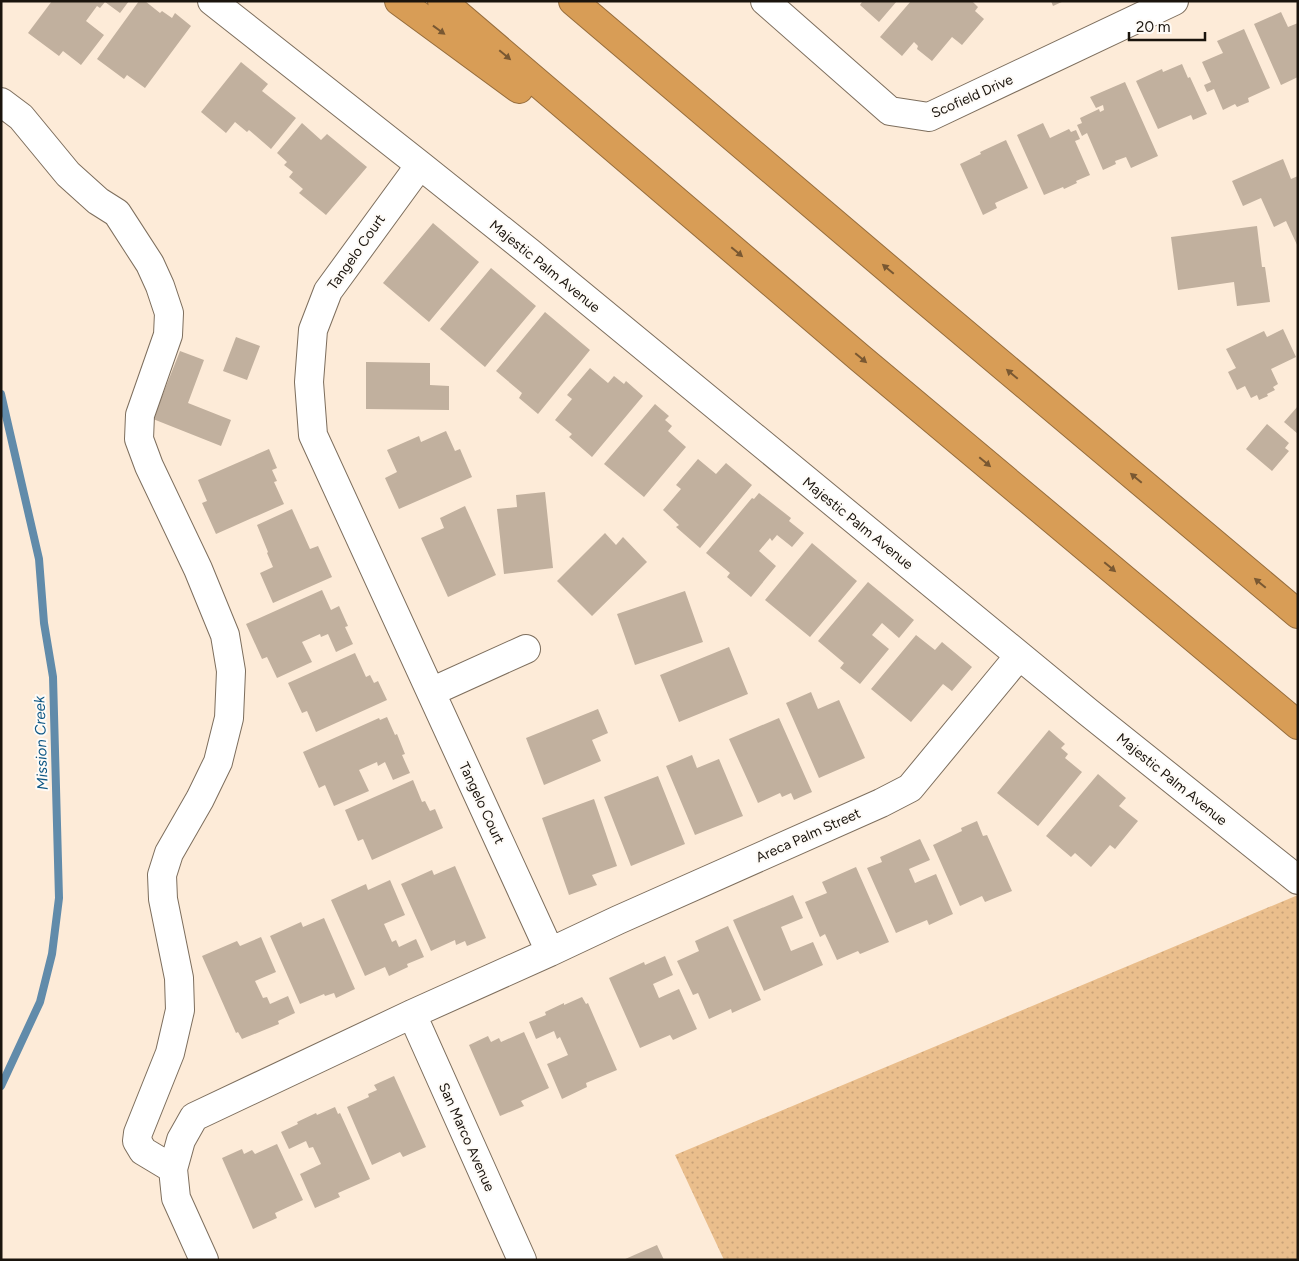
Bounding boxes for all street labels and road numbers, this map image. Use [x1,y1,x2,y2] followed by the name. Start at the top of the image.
[929,71,1016,122] street label: Scofield Drive
[324,211,389,293] street label: Tangelo Court
[486,217,604,316] street label: Majestic Palm Avenue
[799,474,917,573] street label: Majestic Palm Avenue
[1113,730,1231,829] street label: Majestic Palm Avenue
[455,760,508,847] street label: Tangelo Court
[753,805,863,866] street label: Areca Palm Street
[435,1080,498,1195] street label: San Marco Avenue

